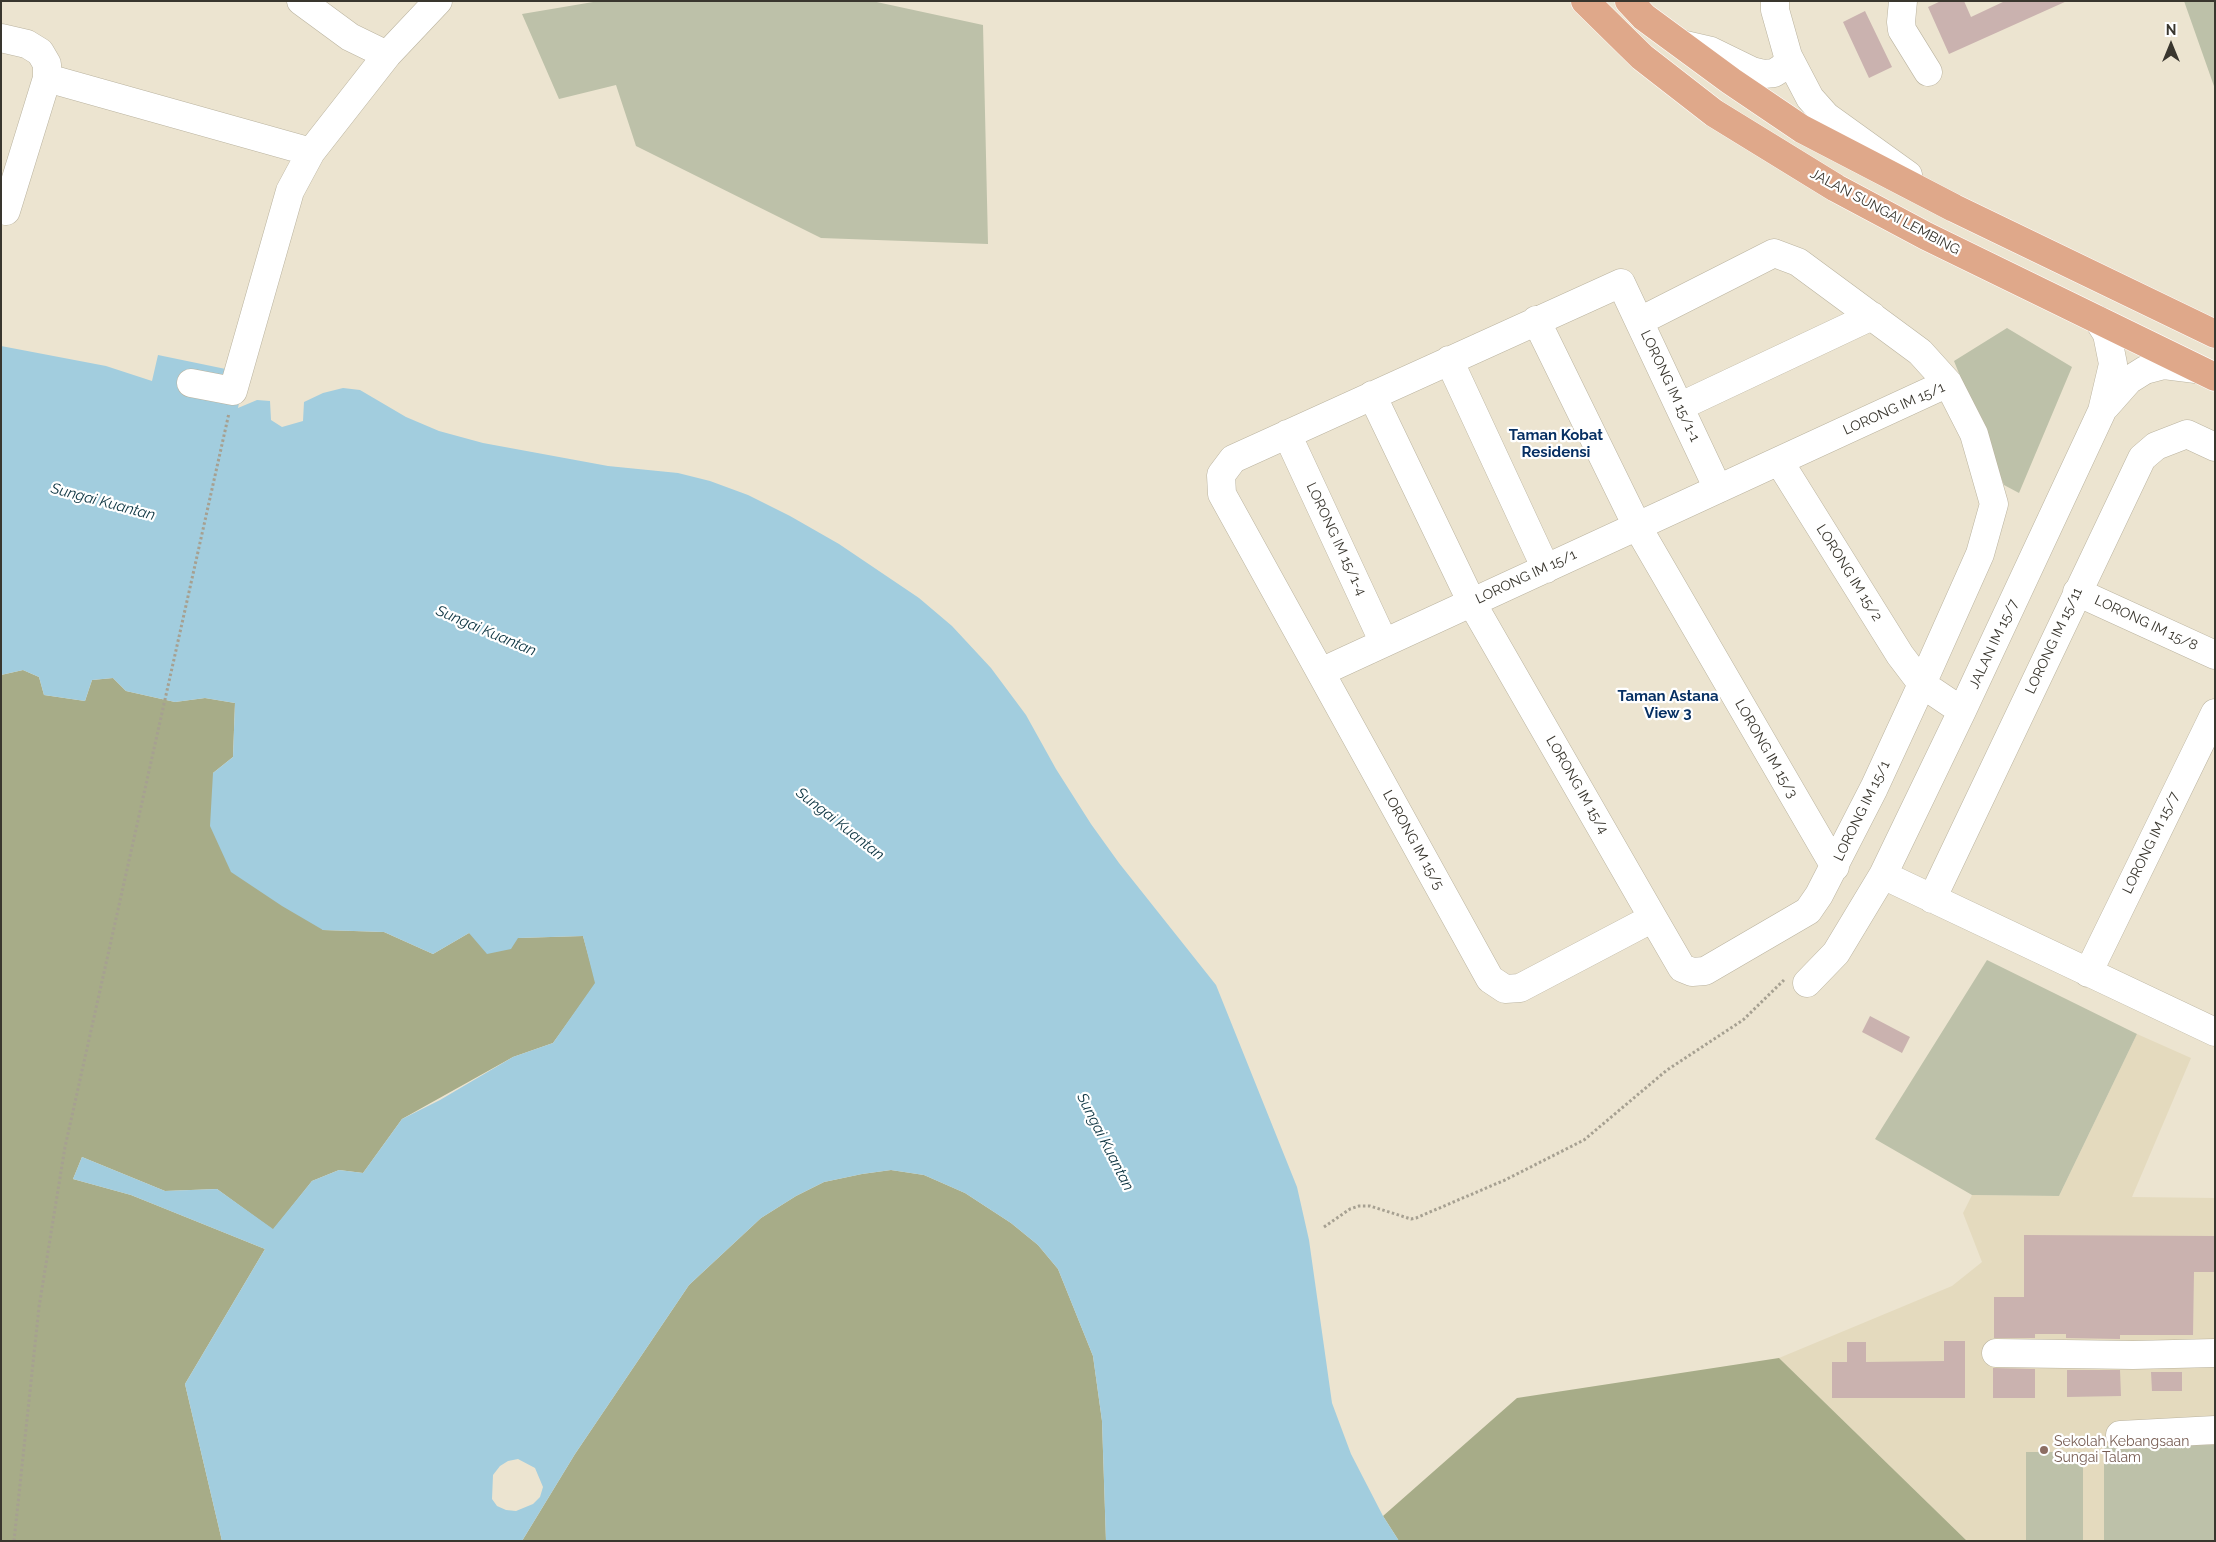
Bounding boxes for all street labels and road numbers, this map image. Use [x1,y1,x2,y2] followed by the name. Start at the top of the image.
[1807,165,1963,259] street label: JALAN SUNGAI LEMBING
[1637,328,1703,444] street label: LORONG IM 15/1-1
[1841,379,1947,439] street label: LORONG IM 15/1
[1302,480,1370,598] street label: LORONG IM 15/1-4
[1813,522,1885,624] street label: LORONG IM 15/2
[1473,546,1579,608] street label: LORONG IM 15/1
[2022,585,2086,697] street label: LORONG IM 15/11
[2092,592,2200,654] street label: LORONG IM 15/8
[1966,597,2022,691] street label: JALAN IM 15/7
[1731,697,1801,801] street label: LORONG IM 15/3
[1542,733,1612,837] street label: LORONG IM 15/4
[1830,758,1894,864] street label: LORONG IM 15/1
[1379,787,1447,893] street label: LORONG IM 15/5
[2119,789,2183,897] street label: LORONG IM 15/7

